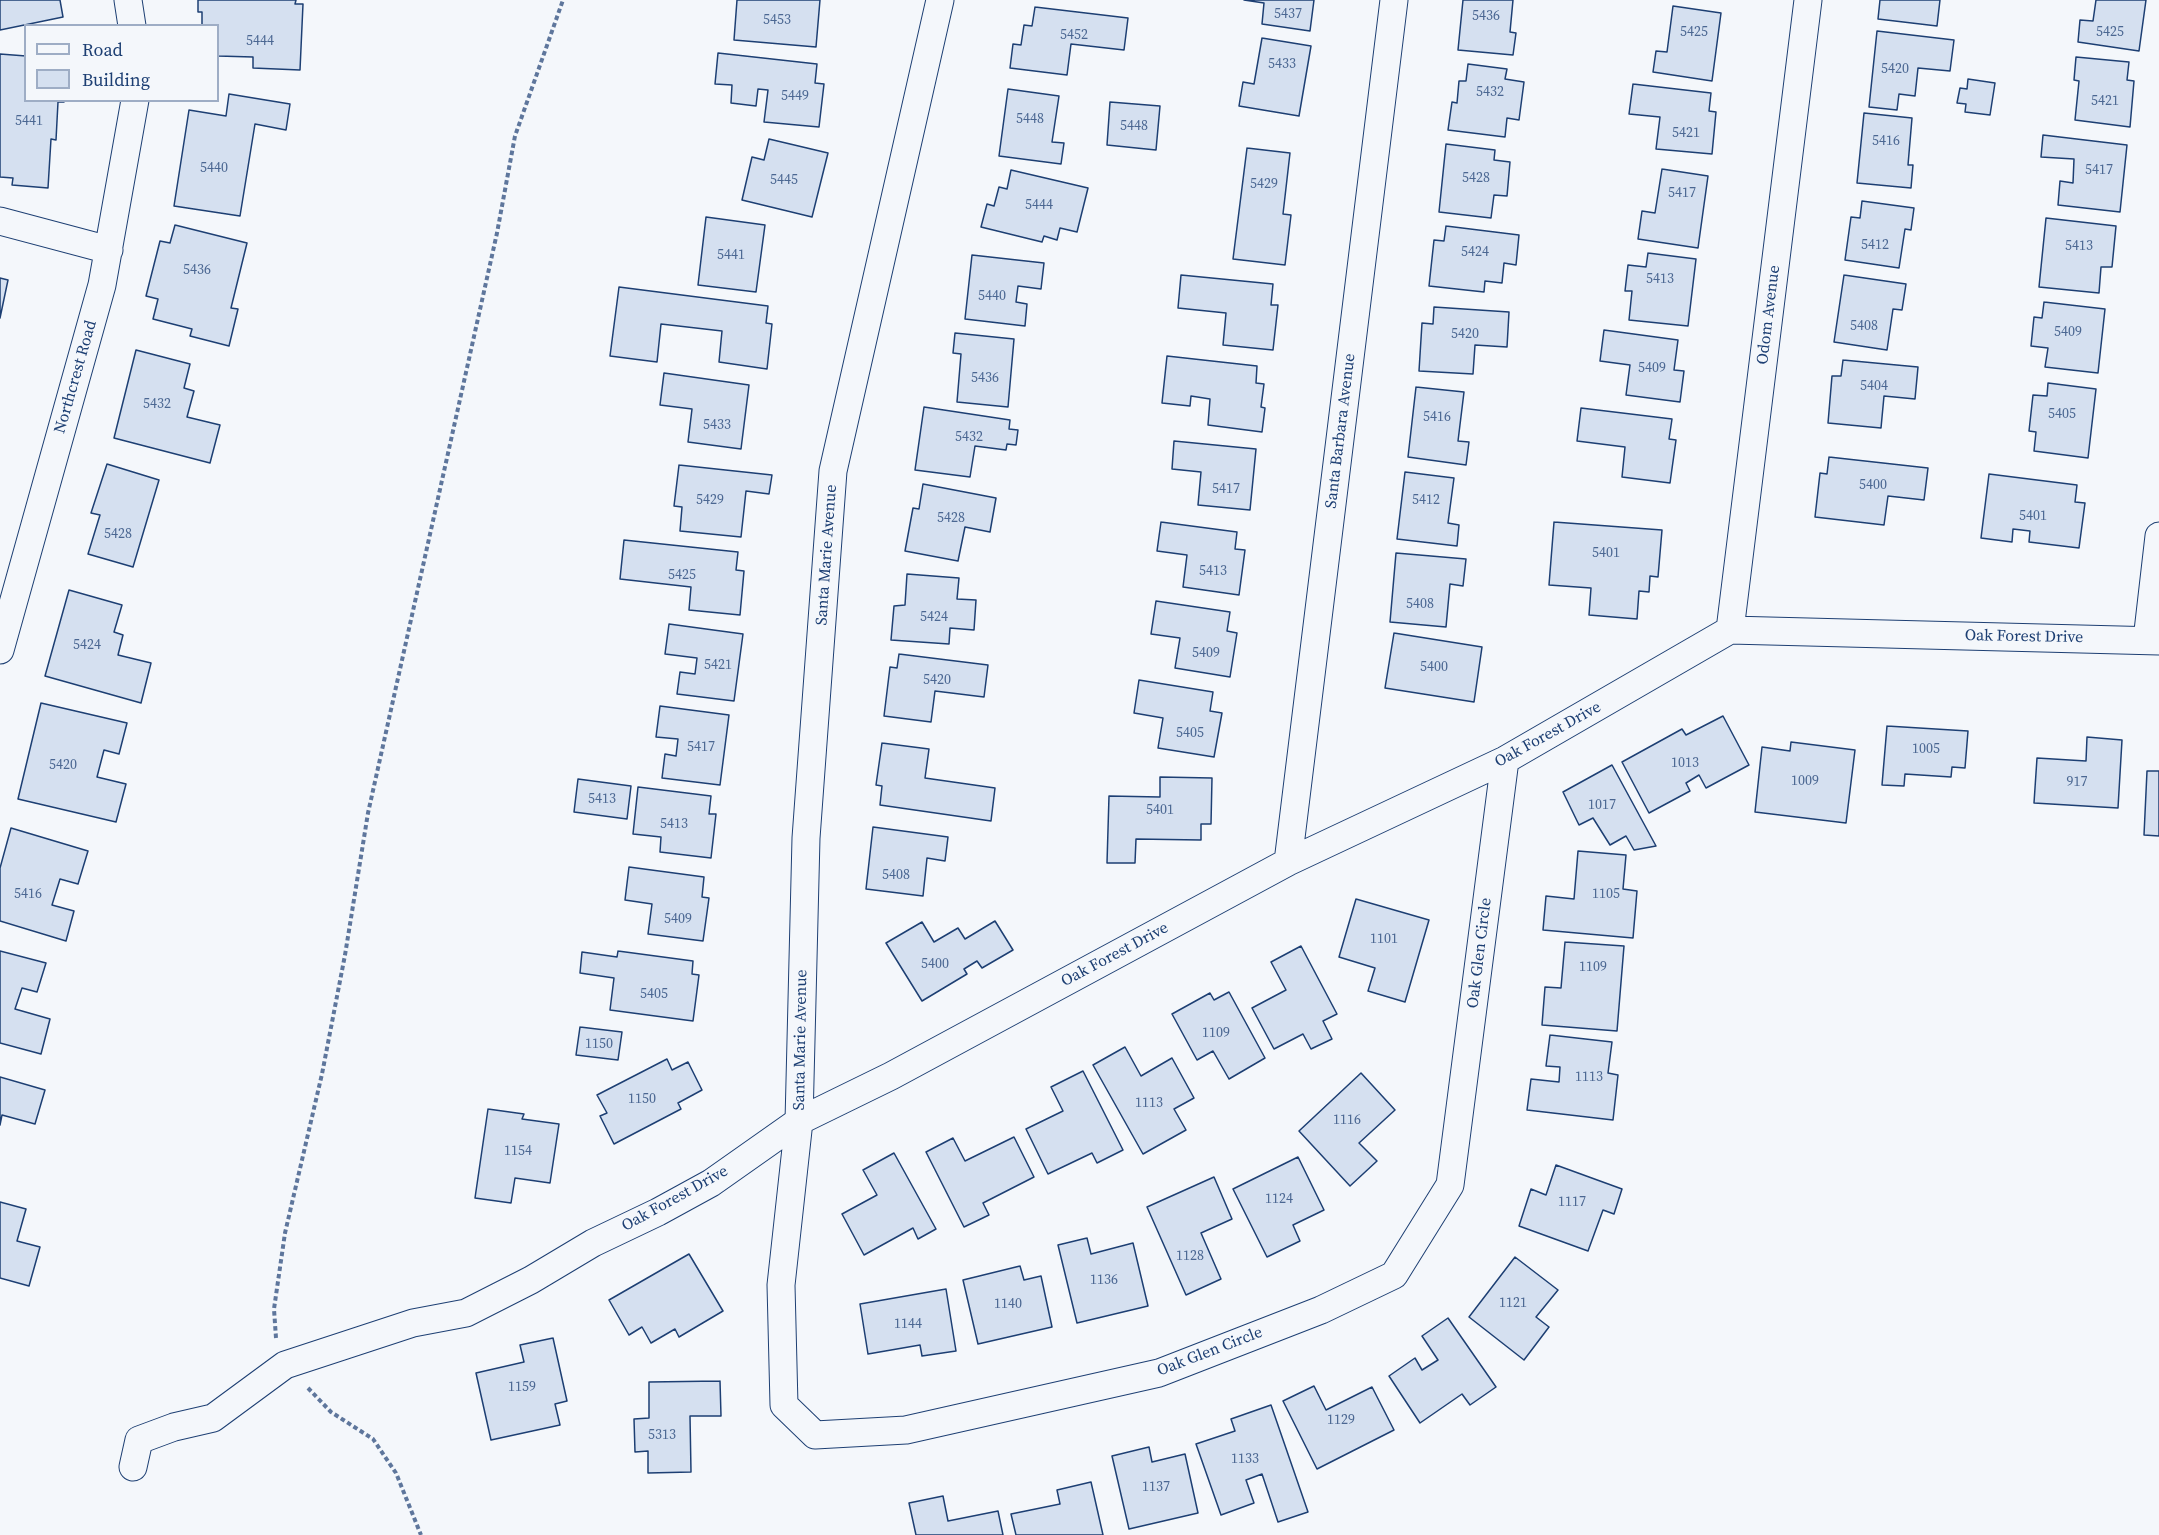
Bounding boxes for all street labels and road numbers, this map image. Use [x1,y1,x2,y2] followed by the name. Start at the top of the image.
[1753,264,1785,366] street label: Odom Avenue
[51,318,101,436] street label: Northcrest Road
[1322,352,1360,510] street label: Santa Barbara Avenue
[813,484,841,626] street label: Santa Marie Avenue
[1965,626,2083,648] street label: Oak Forest Drive
[1492,698,1604,772] street label: Oak Forest Drive
[1464,897,1496,1009] street label: Oak Glen Circle
[1058,919,1172,991] street label: Oak Forest Drive
[790,969,812,1111] street label: Santa Marie Avenue
[619,1162,731,1236] street label: Oak Forest Drive
[1155,1323,1265,1381] street label: Oak Glen Circle

